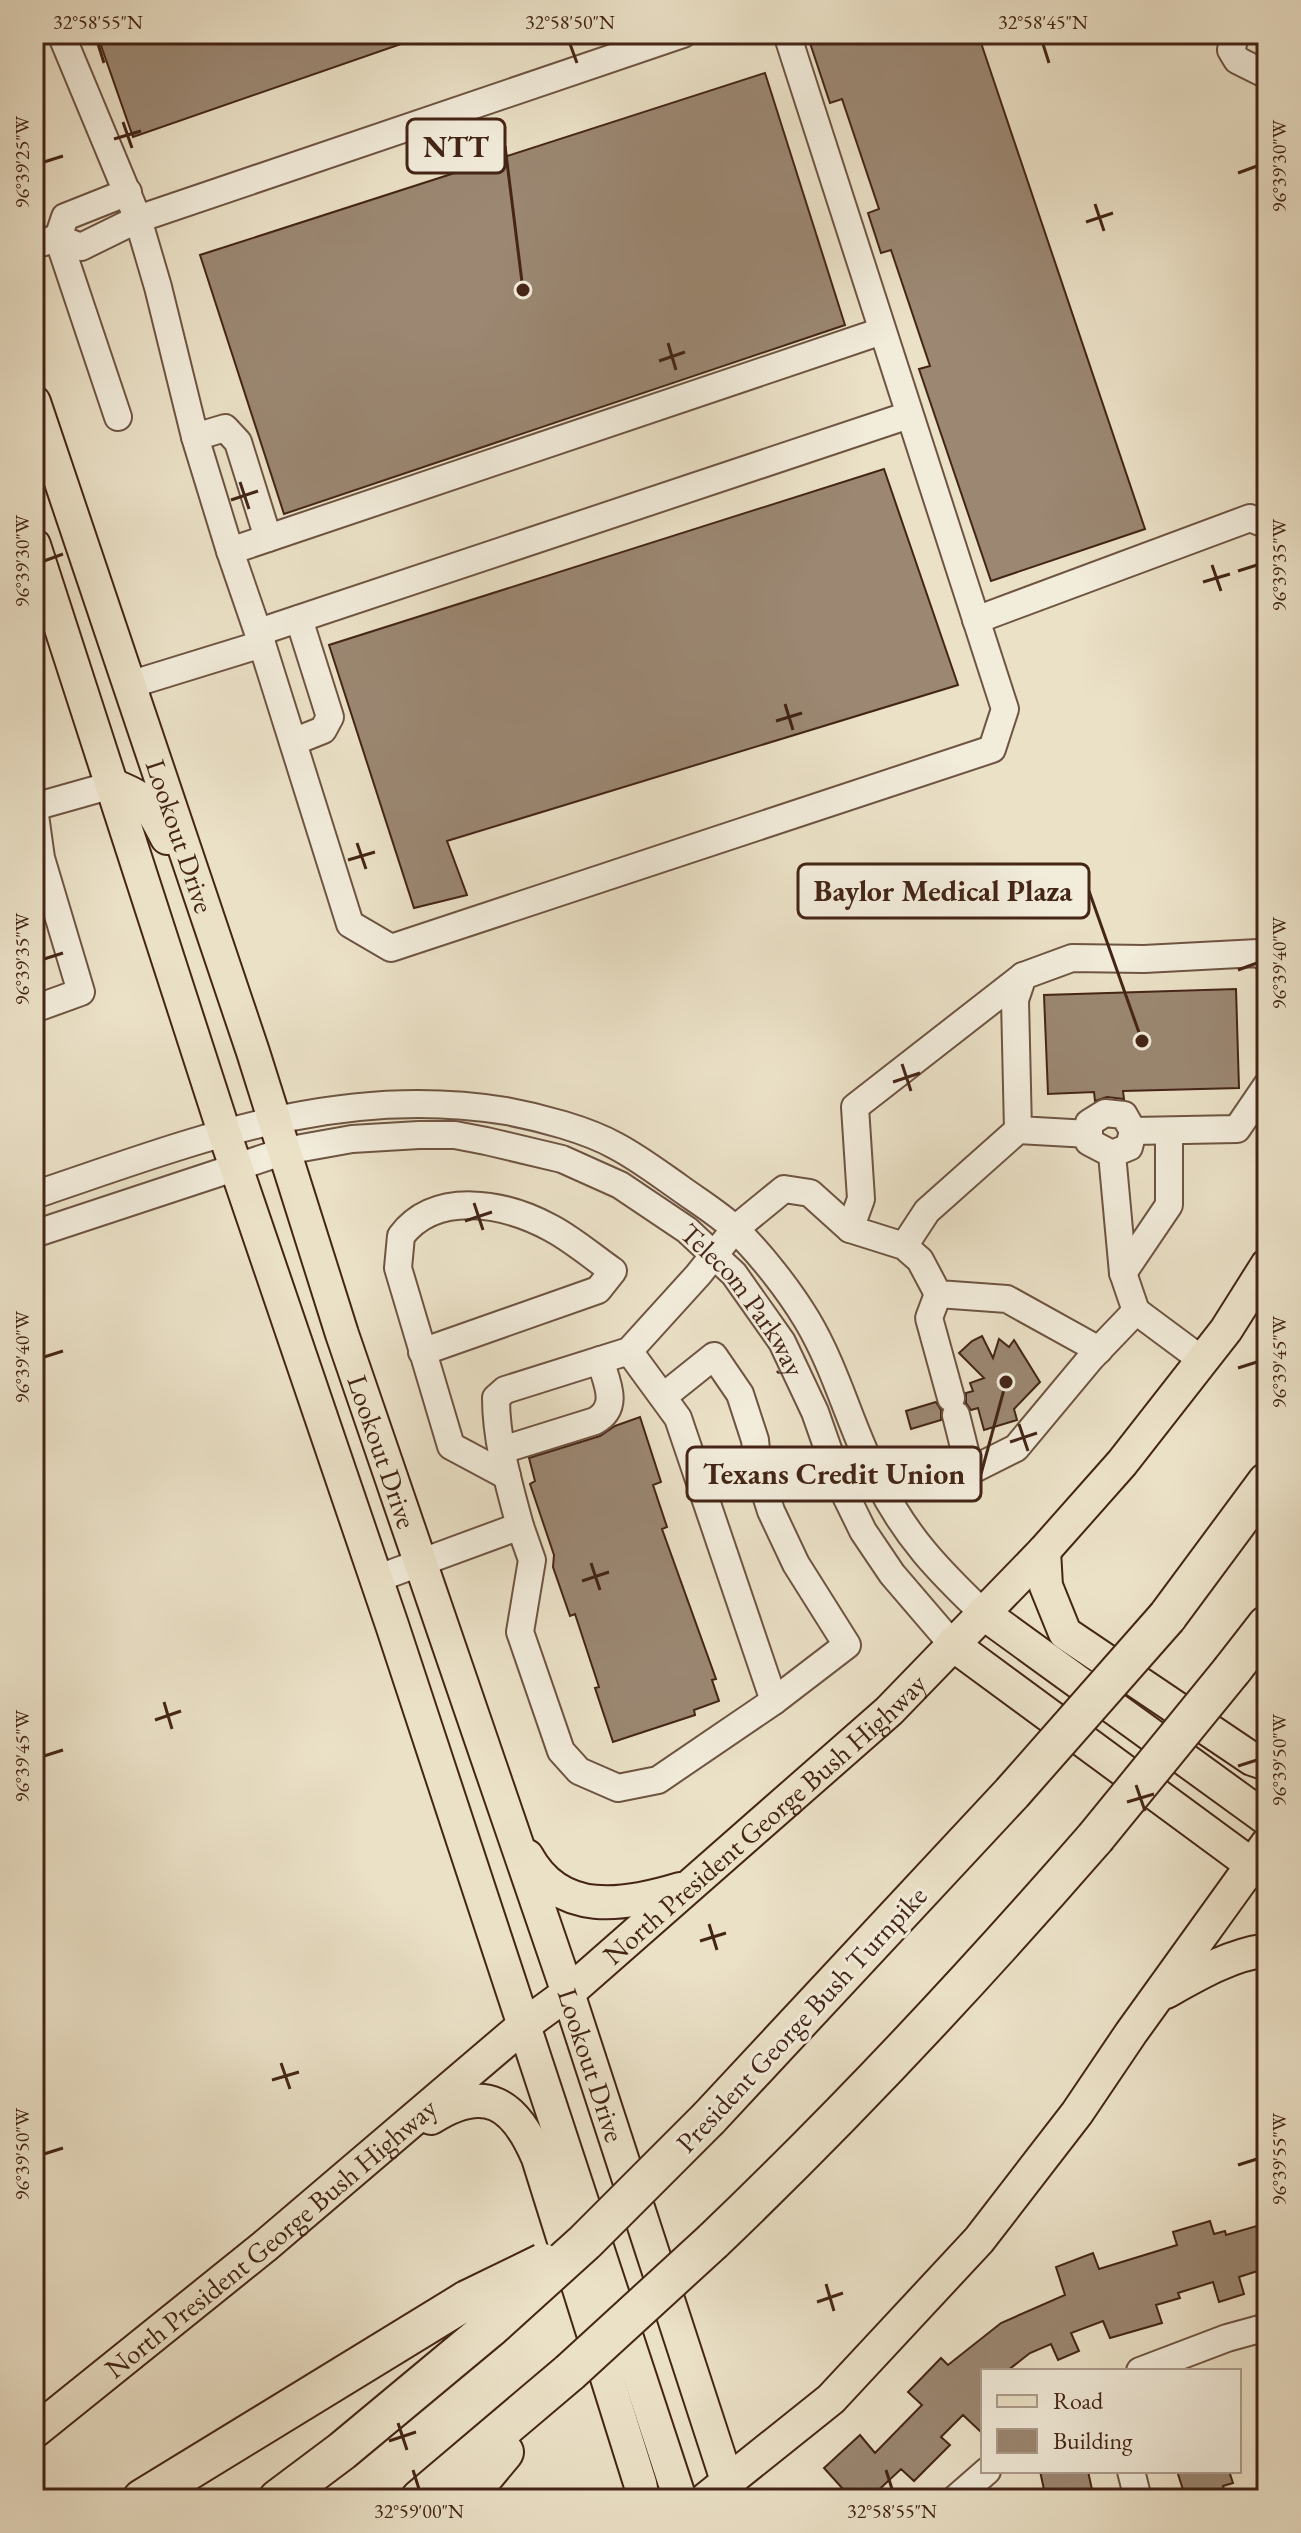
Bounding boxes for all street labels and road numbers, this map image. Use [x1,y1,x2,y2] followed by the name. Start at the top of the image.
[138,755,223,918] street label: Lookout Drive
[673,1215,814,1383] street label: Telecom Parkway
[339,1370,425,1533] street label: Lookout Drive
[595,1665,934,1972] street label: North President George Bush Highway
[668,1878,934,2160] street label: President George Bush Turnpike
[550,1983,633,2147] street label: Lookout Drive
[97,2089,445,2386] street label: North President George Bush Highway

